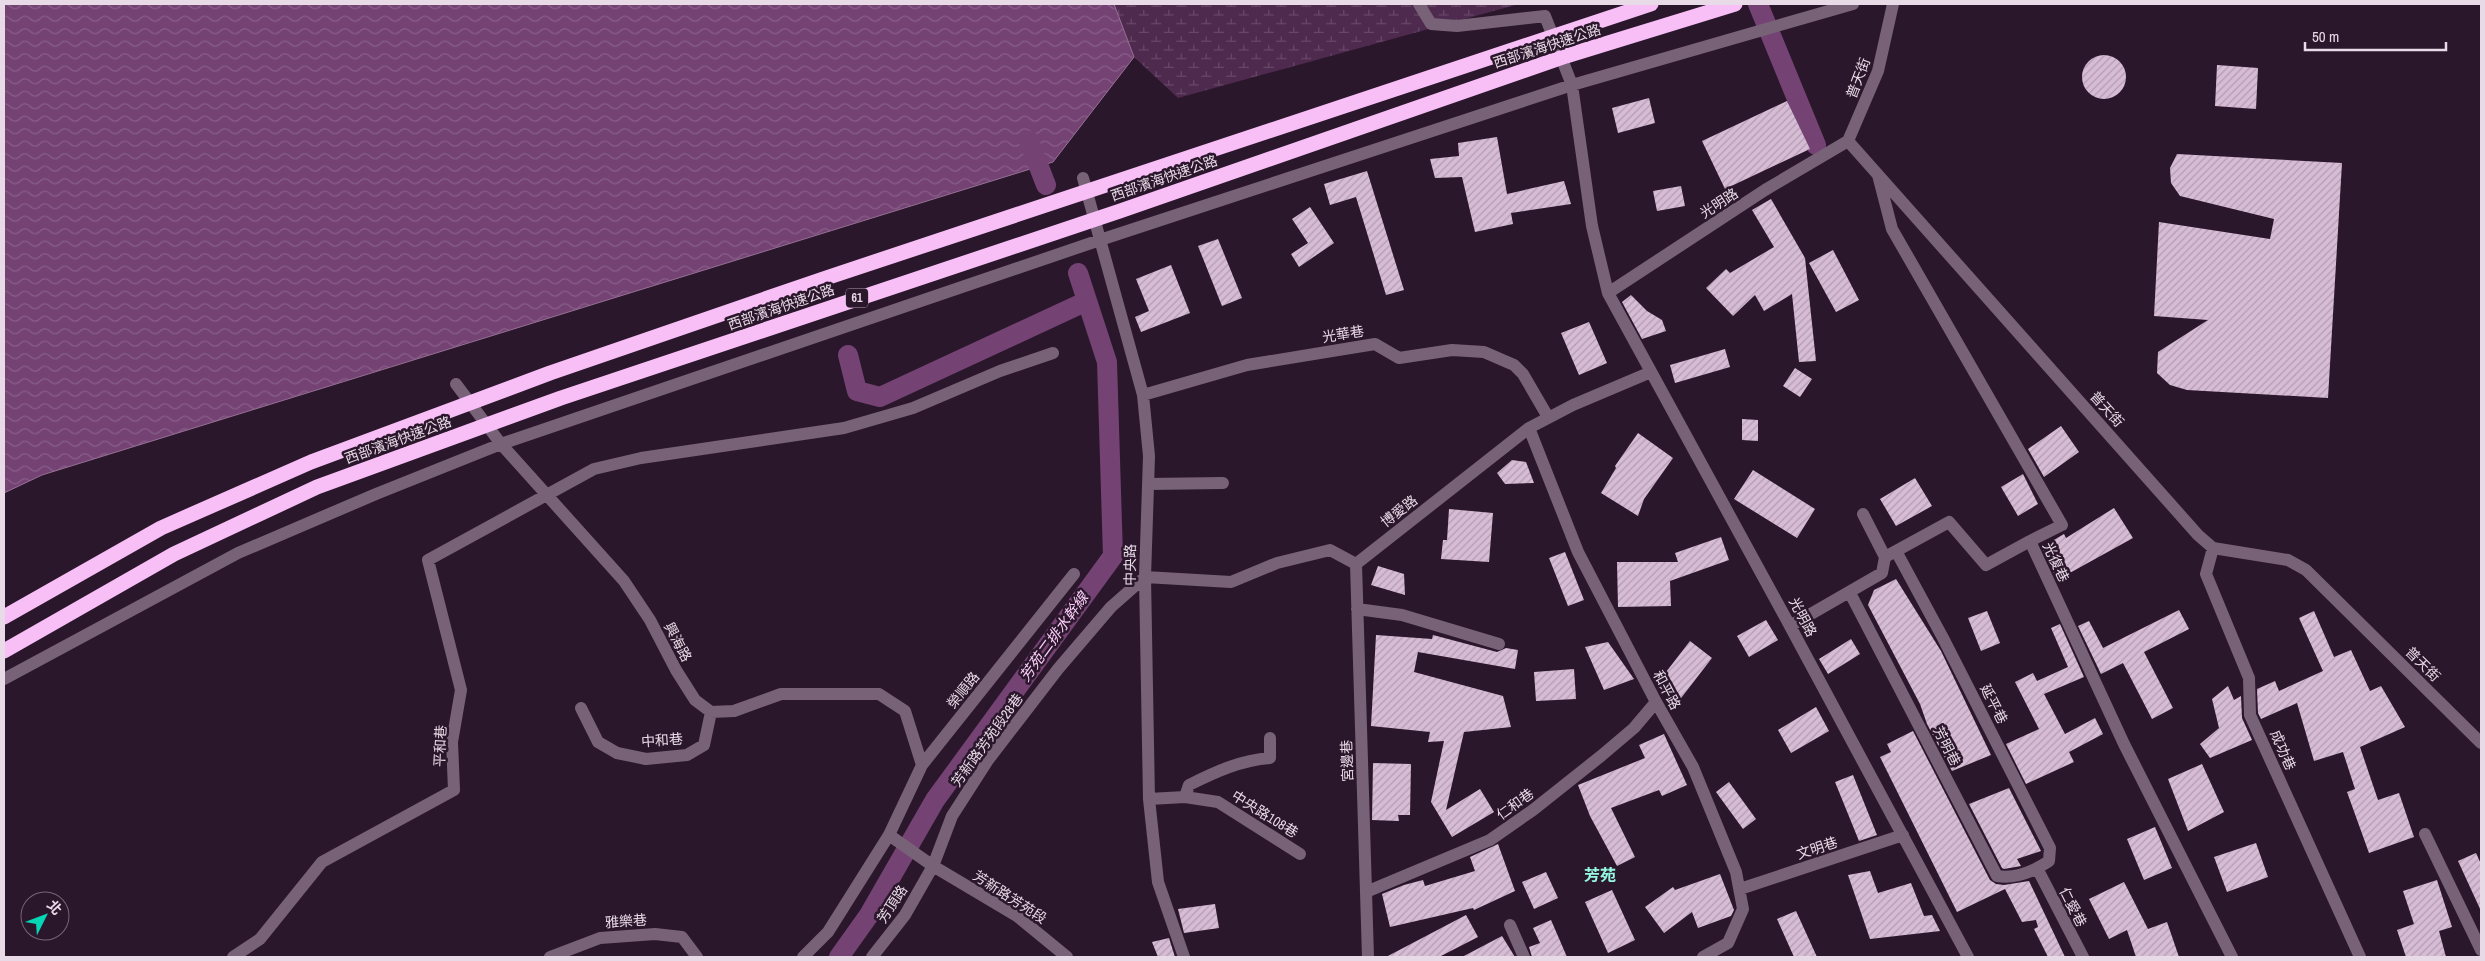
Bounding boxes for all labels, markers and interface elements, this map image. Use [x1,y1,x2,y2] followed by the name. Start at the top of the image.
[1491,20,1603,72] street label: 西部濱海快速公路
[2305,20,2446,52] scale bar
[2312,26,2339,47] text: 50 m
[1842,55,1874,101] street label: 普天街
[1108,151,1220,205] street label: 西部濱海快速公路
[1696,184,1742,222] street label: 光明路
[725,280,837,334] street label: 西部濱海快速公路
[846,288,868,308] road number: 61
[1321,322,1365,346] street label: 光華巷
[2086,387,2128,431] street label: 普天街
[342,412,454,468] street label: 西部濱海快速公路
[1377,491,1421,531] street label: 博愛路
[2039,539,2073,585] street label: 光復巷
[1121,544,1139,586] street label: 中央路
[1014,586,1094,685] water label: 芳苑二排水幹線
[1785,594,1821,640] street label: 光明路
[660,619,696,665] street label: 興海路
[2402,643,2444,685] street label: 普天街
[1649,667,1685,713] street label: 和平路
[943,668,983,712] street label: 榮順路
[1976,681,2012,727] street label: 延平巷
[947,690,1027,790] street label: 芳新路芳苑段28巷
[1929,723,1965,769] street label: 芳明巷
[430,725,450,767] street label: 平和巷
[2266,727,2300,773] street label: 成功巷
[640,730,684,750] street label: 中和巷
[1337,740,1357,782] street label: 宮邊巷
[1493,784,1537,824] street label: 仁和巷
[1228,786,1302,842] street label: 中央路108巷
[1794,833,1840,863] street label: 文明巷
[1584,864,1616,886] district label: 芳苑
[970,867,1050,927] street label: 芳新路芳苑段
[873,882,911,926] street label: 芳頂路
[2055,884,2091,930] street label: 仁愛巷
[20,891,70,941] north arrow
[43,896,66,919] text: 北
[604,911,648,931] street label: 雅樂巷

